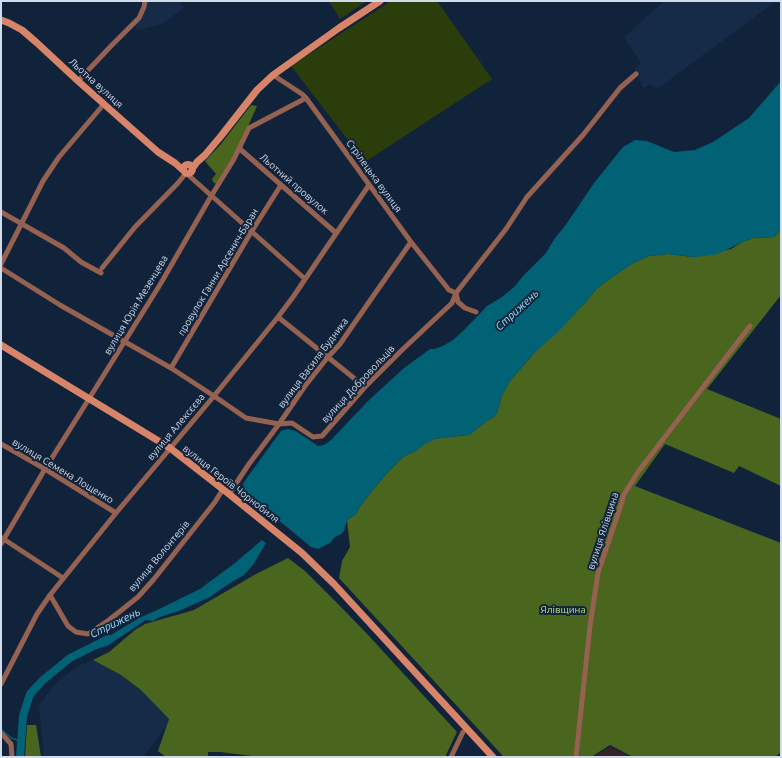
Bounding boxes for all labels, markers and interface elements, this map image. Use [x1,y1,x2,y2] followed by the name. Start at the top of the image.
[66,56,126,110] street label: Льотна вулиця
[344,137,404,215] street label: Стрілецька вулиця
[257,151,331,217] street label: Льотний провулок
[175,206,261,338] street label: провулок Ганни Арсенич-Баран
[102,253,170,357] street label: вулиця Юрія Мезенцева
[493,287,541,333] water label: Стрижень
[275,316,351,410] street label: вулиця Василя Будника
[319,343,397,425] street label: вулиця Добровольців
[145,391,207,463] street label: вулиця Алексєєва
[10,436,116,506] street label: вулиця Семена Лощенко
[180,443,282,525] street label: вулиця Героїв Чорнобиля
[585,491,621,571] street label: вулиця Ялівщина
[126,518,192,594] street label: вулиця Волонтерів
[540,604,586,616] park label: Ялівщина
[88,605,142,641] water label: Стрижень

